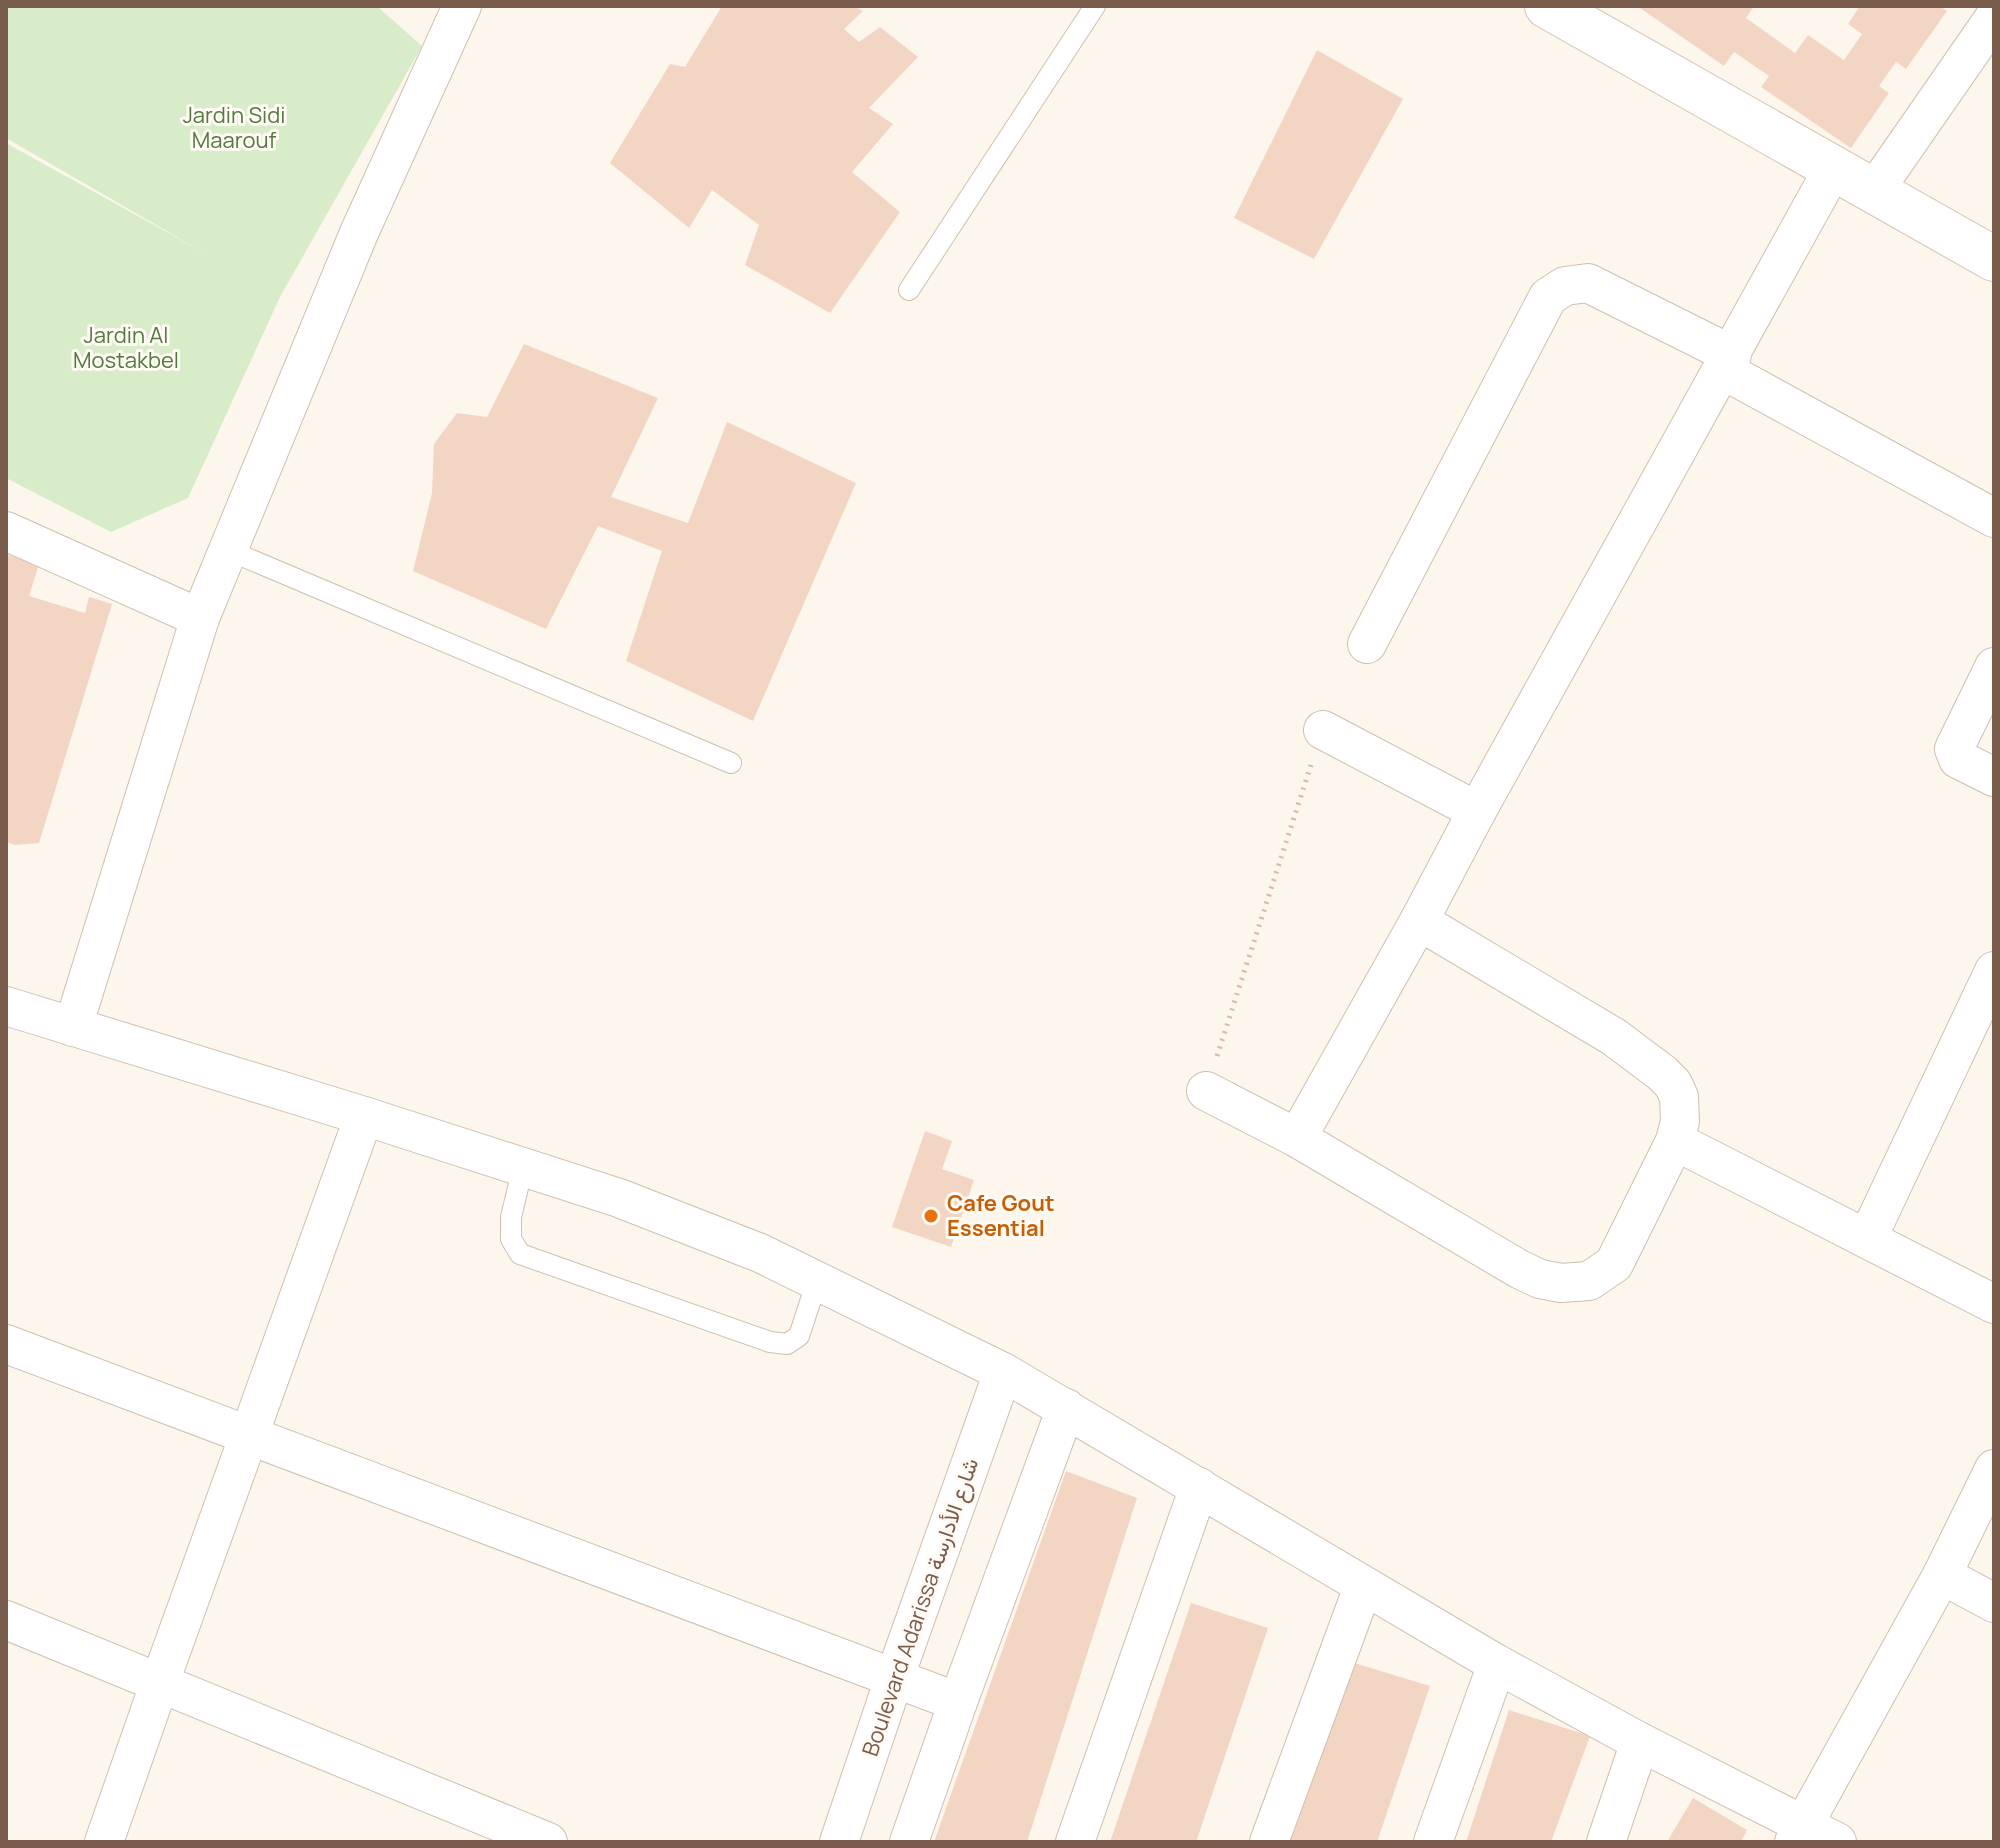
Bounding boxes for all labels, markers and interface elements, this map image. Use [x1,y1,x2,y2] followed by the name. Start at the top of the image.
[183,100,285,155] park label: Jardin Sidi Maarouf
[73,320,179,375] park label: Jardin Al Mostakbel
[947,1188,1054,1243] place label: Cafe Gout Essential
[922,1207,940,1225] marker: Cafe Gout Essential
[855,1454,985,1760] street label: Boulevard Adarissa شارع الأدارسة

